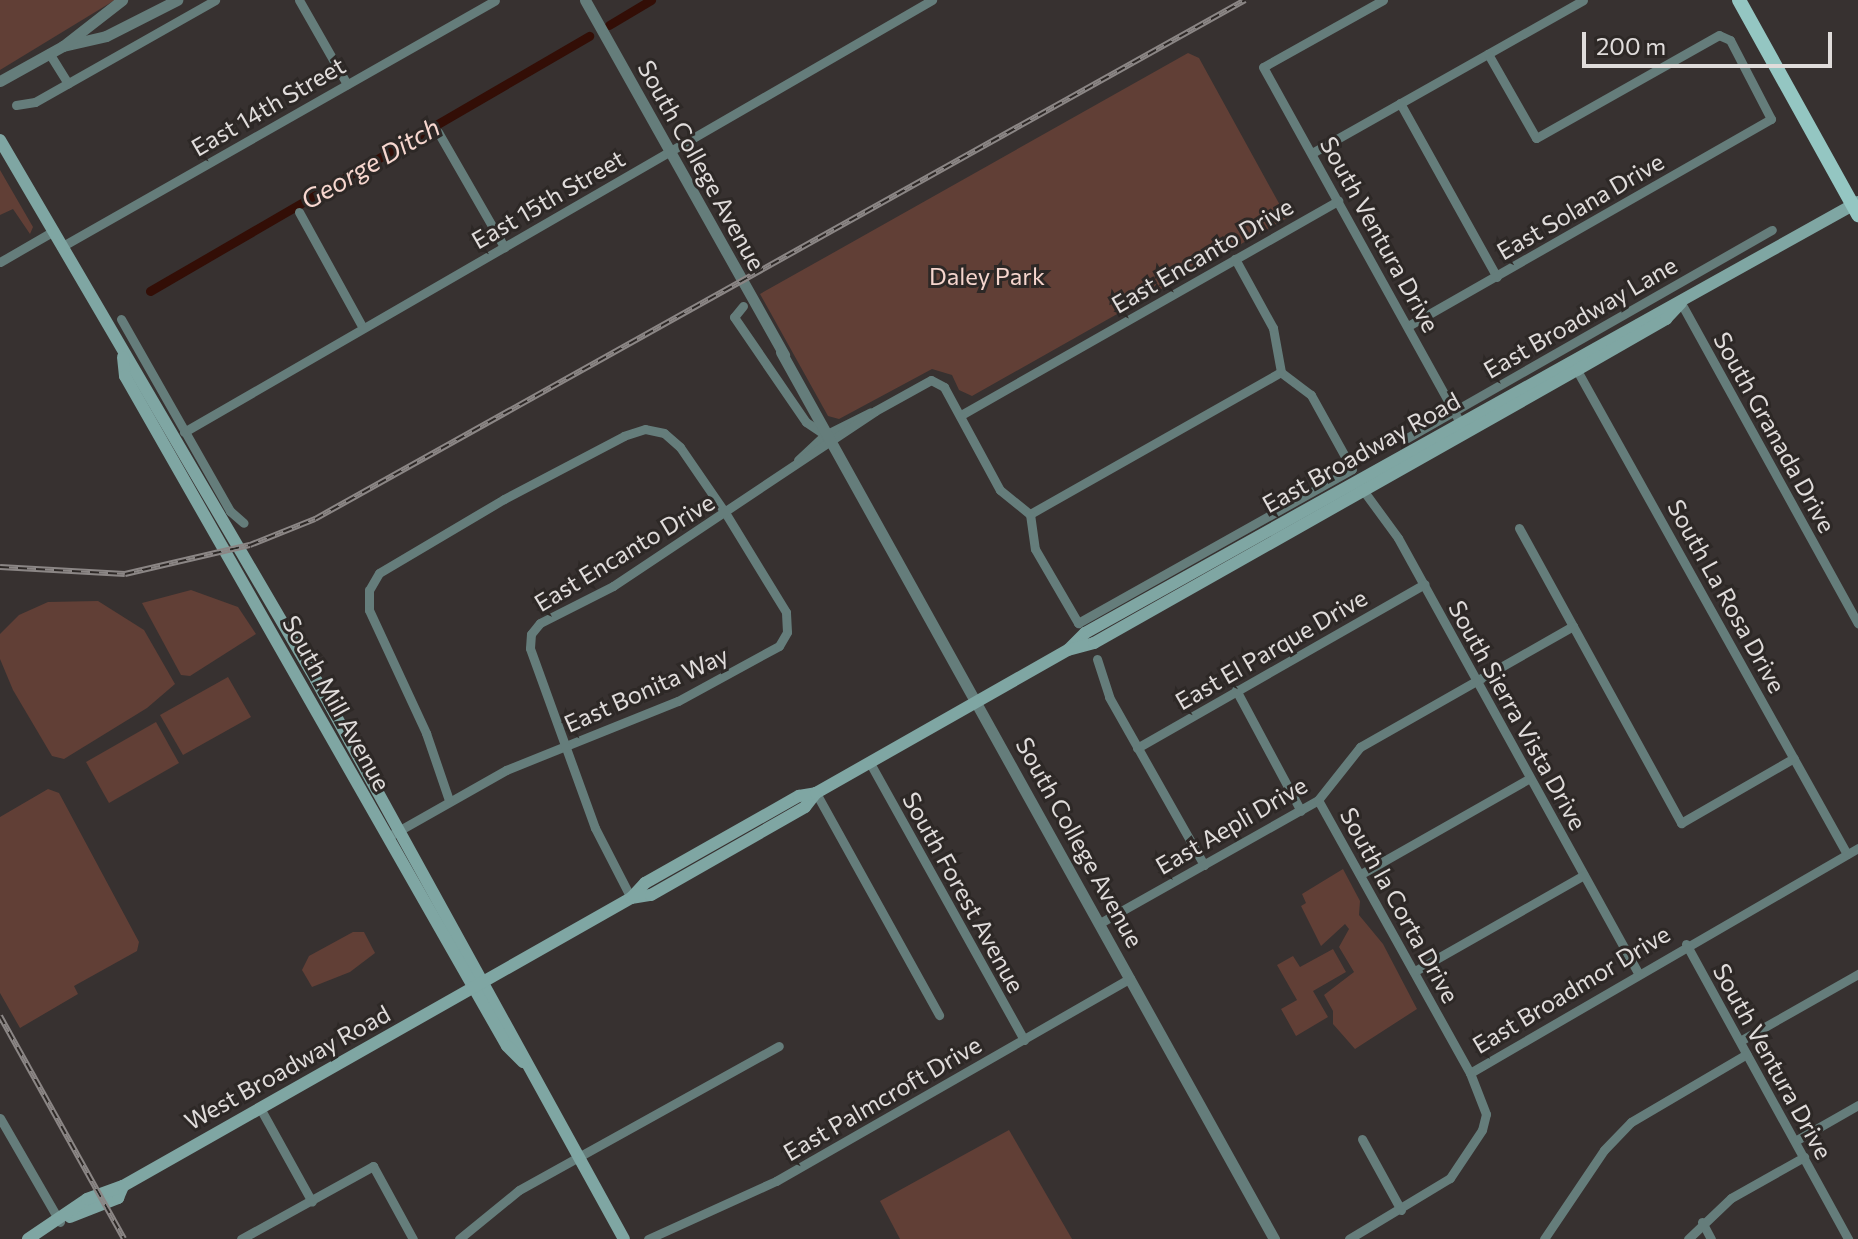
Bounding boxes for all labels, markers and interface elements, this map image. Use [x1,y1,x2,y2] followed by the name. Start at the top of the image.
[1586,16,1836,66] scale bar
[1596,31,1666,60] text: 200 m
[186,50,350,162] street label: East 14th Street
[632,55,772,275] street label: South College Avenue
[295,111,445,215] water label: George Ditch
[1314,131,1446,337] street label: South Ventura Drive
[466,143,630,255] street label: East 15th Street
[1491,147,1669,265] street label: East Solana Drive
[1106,191,1298,319] street label: East Encanto Drive
[1478,250,1682,384] street label: East Broadway Lane
[929,262,1045,290] park label: Daley Park
[1708,327,1842,537] street label: South Granada Drive
[1257,386,1465,518] street label: East Broadway Road
[529,487,719,617] street label: East Encanto Drive
[1662,494,1792,698] street label: South La Rosa Drive
[1170,582,1372,716] street label: East El Parque Drive
[1443,595,1593,835] street label: South Sierra Vista Drive
[277,610,397,796] street label: South Mill Avenue
[559,640,733,738] street label: East Bonita Way
[1010,732,1150,952] street label: South College Avenue
[1150,770,1312,880] street label: East Aepli Drive
[897,787,1031,997] street label: South Forest Avenue
[1334,802,1466,1008] street label: South la Corta Drive
[1467,919,1675,1059] street label: East Broadmor Drive
[1707,958,1839,1164] street label: South Ventura Drive
[179,999,395,1135] street label: West Broadway Road
[778,1030,986,1166] street label: East Palmcroft Drive

